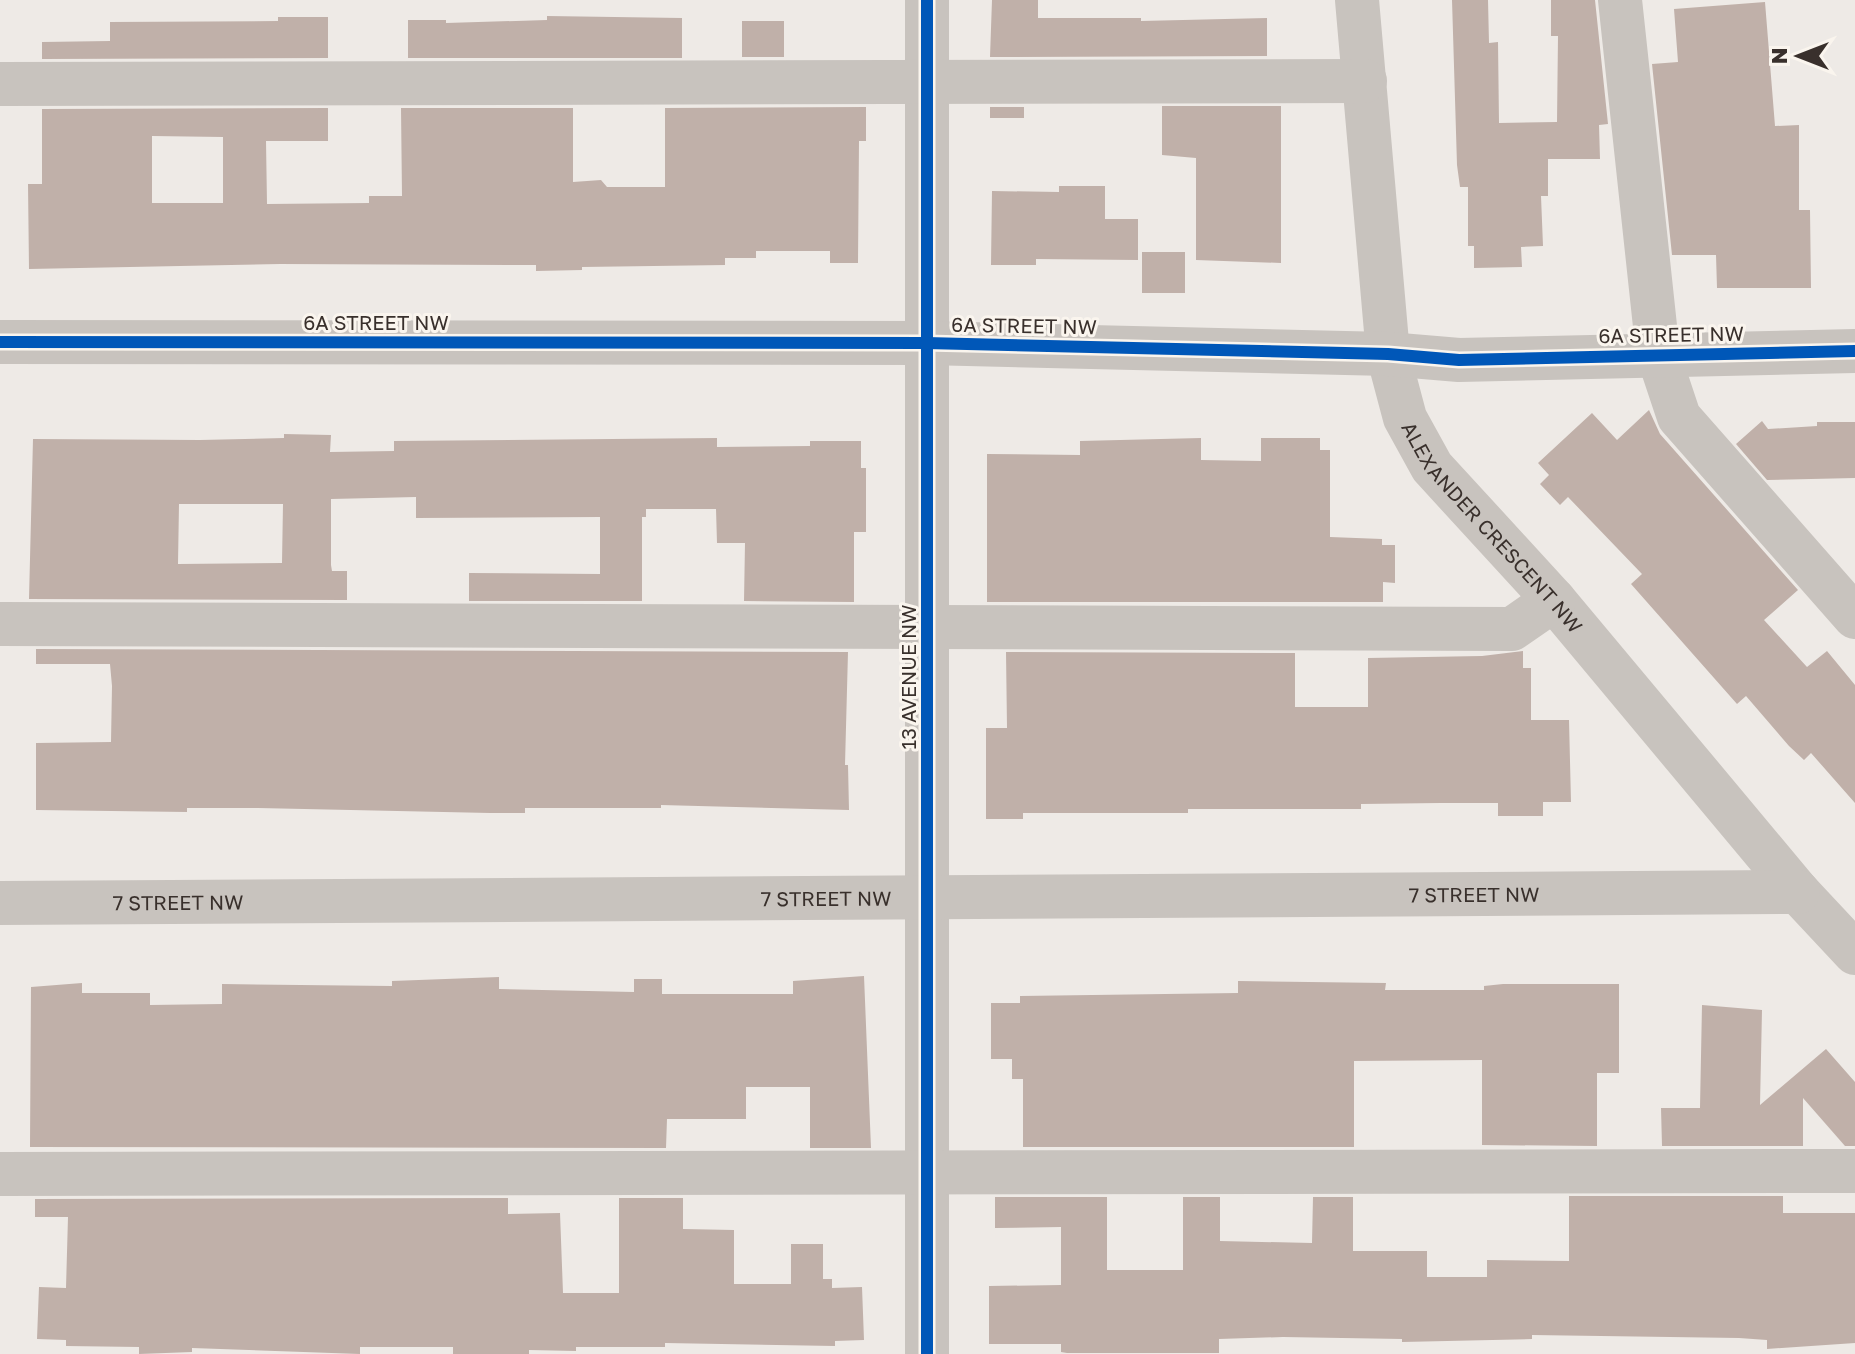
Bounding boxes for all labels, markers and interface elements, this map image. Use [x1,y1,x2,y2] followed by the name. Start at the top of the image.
[1759,16,1839,96] north arrow
[1765,48,1792,64] text: N
[303,310,449,334] street label: 6A STREET NW
[951,312,1097,338] street label: 6A STREET NW
[1598,321,1744,347] street label: 6A STREET NW
[1397,417,1588,637] street label: ALEXANDER CRESCENT NW
[896,605,920,750] street label: 13 AVENUE NW
[1409,882,1539,906] street label: 7 STREET NW
[761,886,891,910] street label: 7 STREET NW
[113,890,243,914] street label: 7 STREET NW

